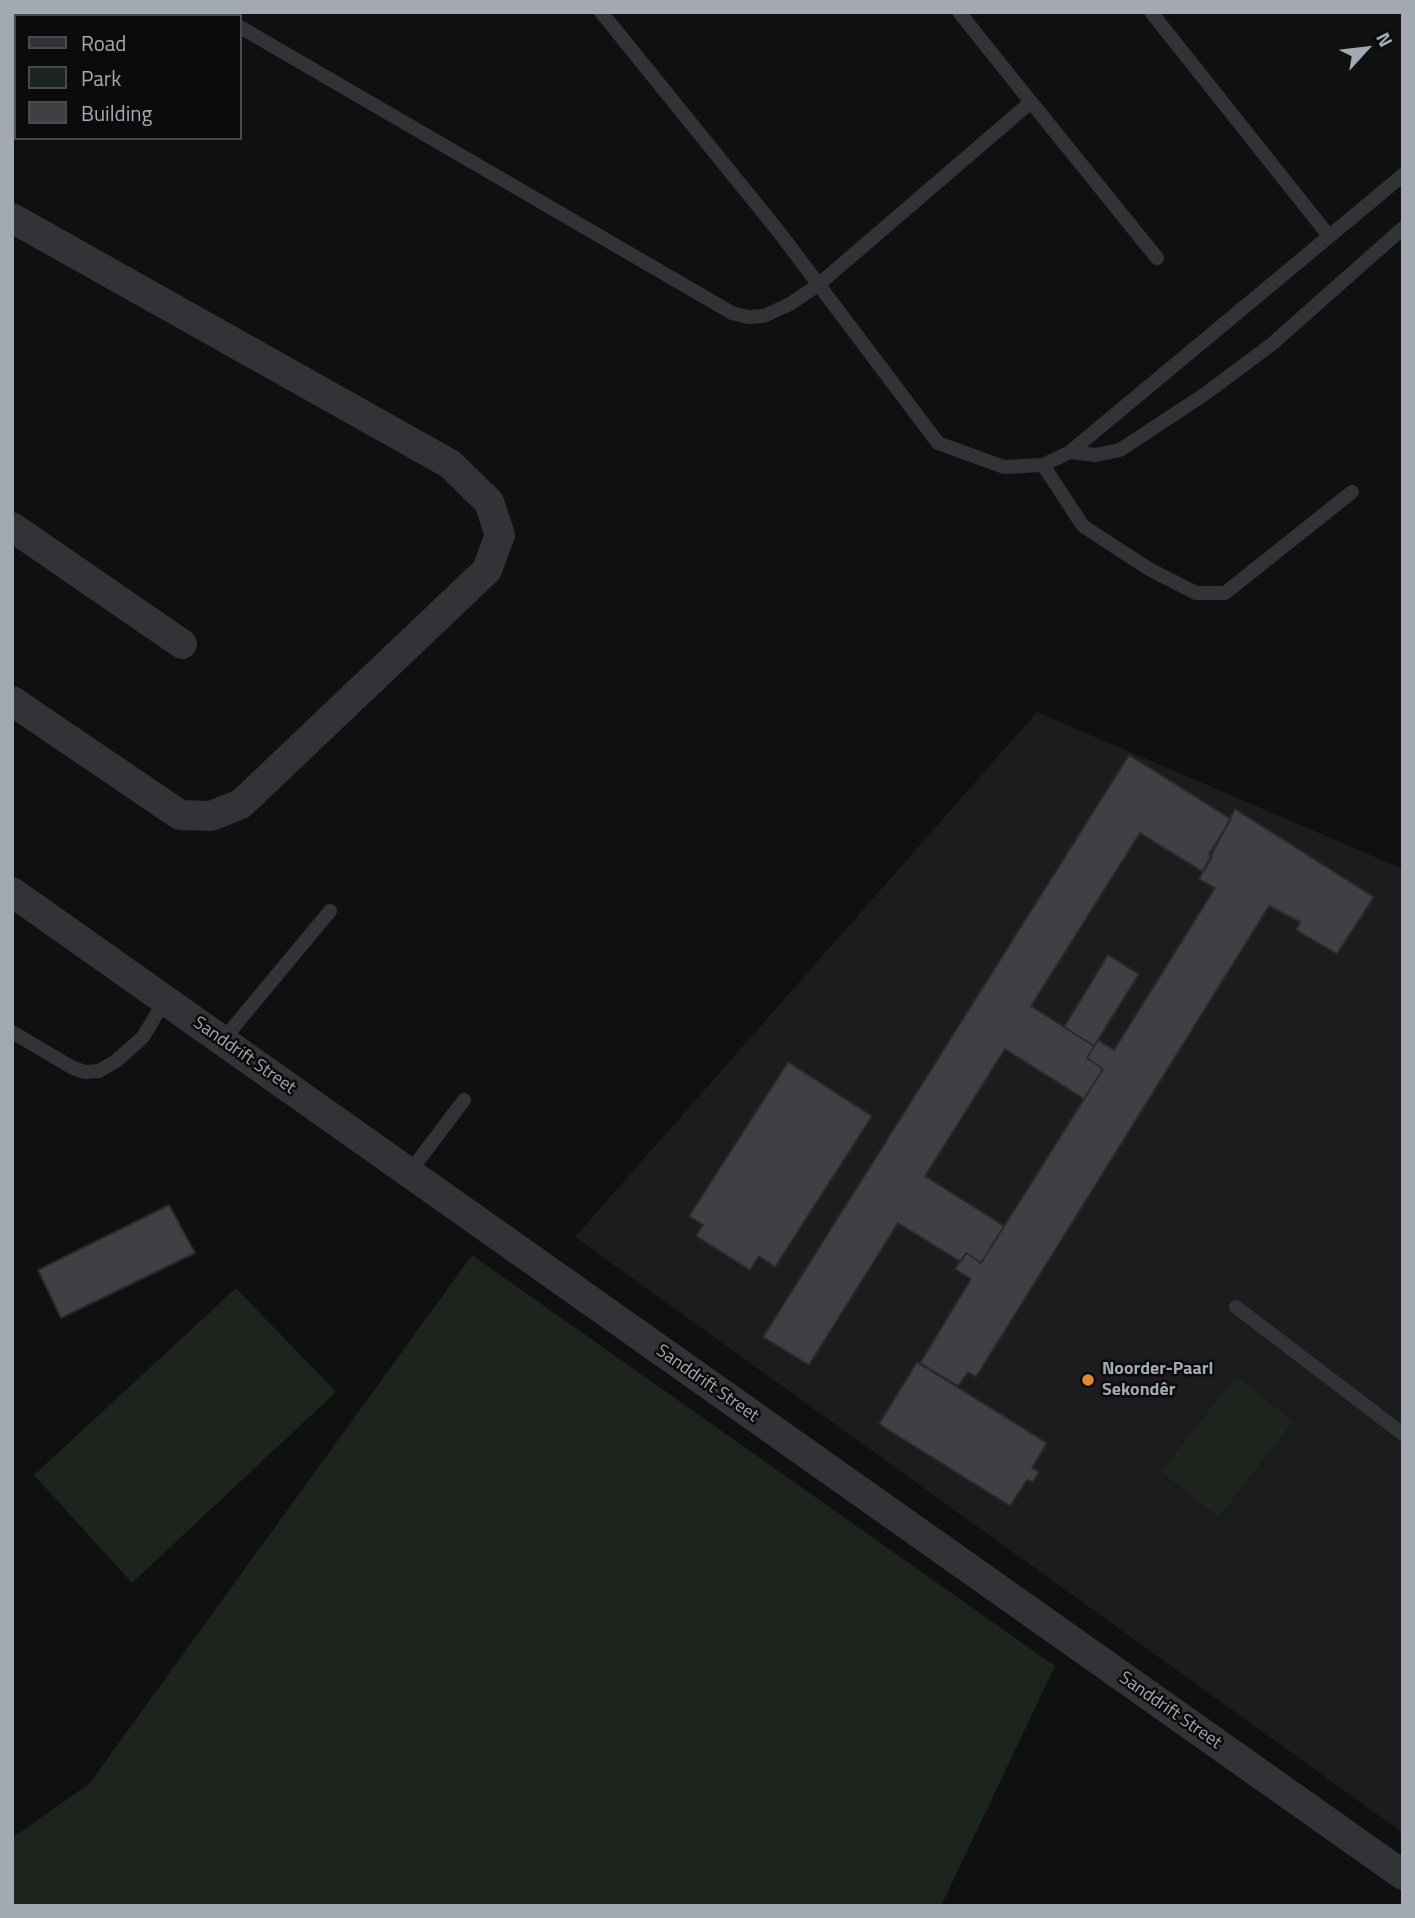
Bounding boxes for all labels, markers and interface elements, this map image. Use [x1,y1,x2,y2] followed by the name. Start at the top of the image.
[14,14,242,140] legend
[1331,14,1401,84] north arrow
[81,27,126,59] text: Road
[1369,27,1401,52] text: N
[81,62,121,94] text: Park
[81,97,152,129] text: Building
[189,1013,299,1099] street label: Sanddrift Street
[652,1341,762,1427] street label: Sanddrift Street
[1102,1359,1213,1402] place label: Noorder-Paarl Sekondêr
[1080,1372,1096,1388] marker: Noorder-Paarl Sekondêr
[1115,1668,1225,1754] street label: Sanddrift Street

